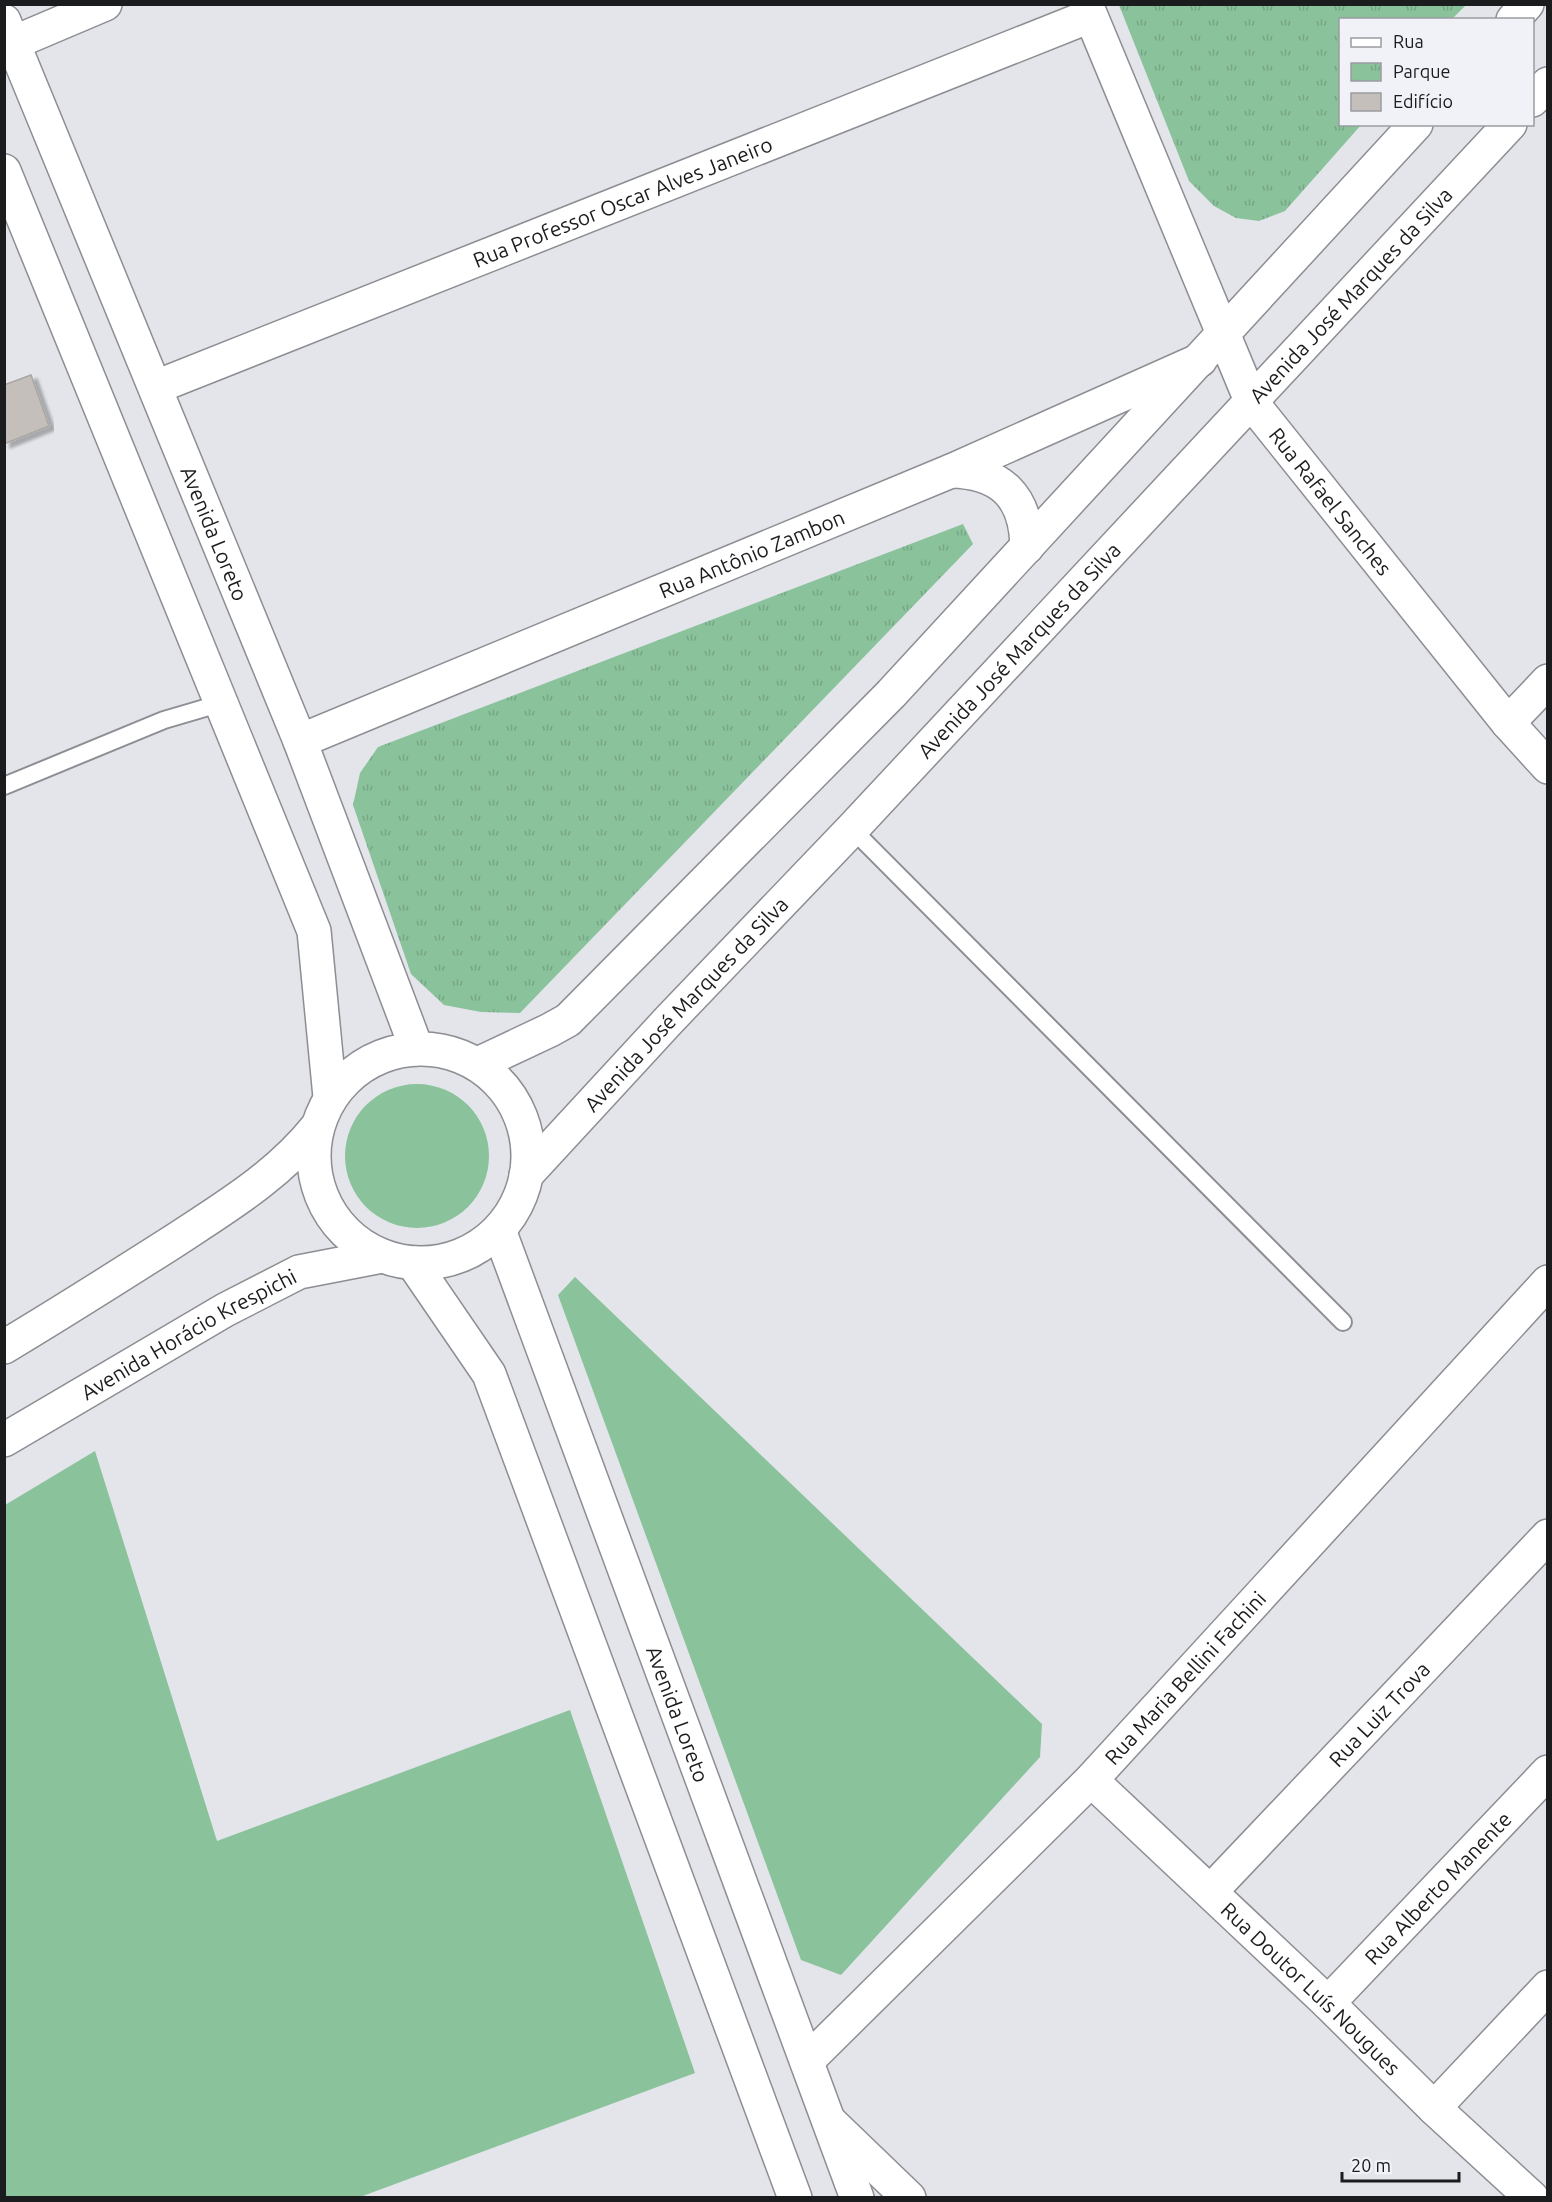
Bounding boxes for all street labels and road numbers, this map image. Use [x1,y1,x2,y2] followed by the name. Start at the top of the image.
[469,131,776,272] street label: Rua Professor Oscar Alves Janeiro
[1244,182,1457,408] street label: Avenida José Marques da Silva
[1265,423,1397,580] street label: Rua Rafael Sanches
[176,463,253,604] street label: Avenida Loreto
[655,505,848,603] street label: Rua Antônio Zambon
[913,538,1125,763] street label: Avenida José Marques da Silva
[579,892,793,1116] street label: Avenida José Marques da Silva
[77,1264,300,1404] street label: Avenida Horácio Krespichi
[1100,1586,1270,1769] street label: Rua Maria Bellini Fachini
[642,1643,714,1785] street label: Avenida Loreto
[1324,1657,1434,1771] street label: Rua Luiz Trova
[1359,1807,1516,1969] street label: Rua Alberto Manente
[1216,1897,1405,2080] street label: Rua Doutor Luís Nougues

